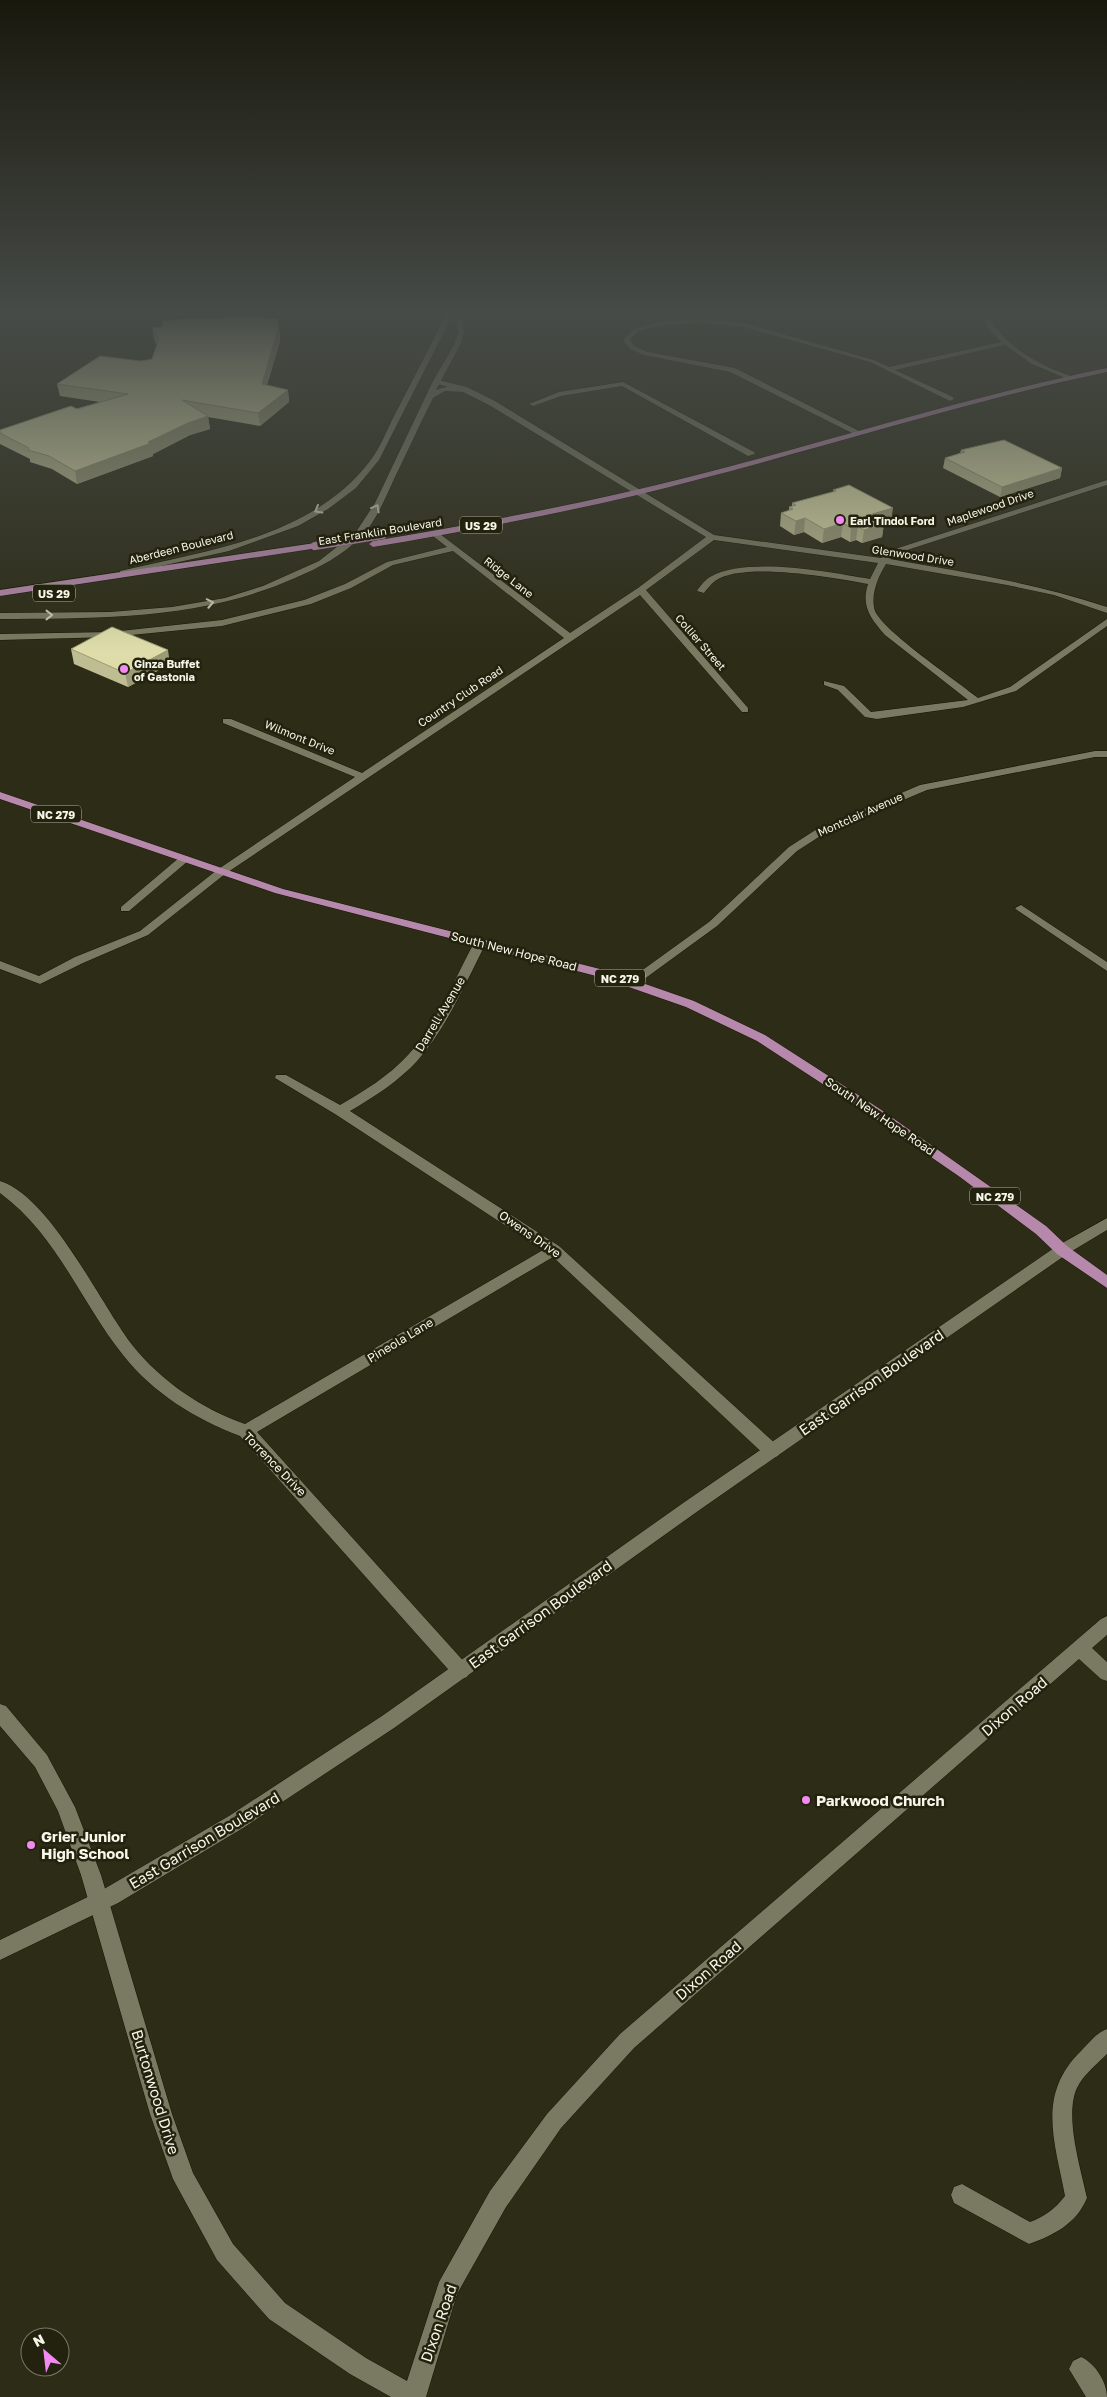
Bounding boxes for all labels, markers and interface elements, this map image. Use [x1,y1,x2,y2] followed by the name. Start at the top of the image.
[945,486,1035,528] street label: Maplewood Drive
[314,504,323,514] one-way arrow
[370,504,380,513] one-way arrow
[834,514,846,526] marker: Earl Tindol Ford
[850,514,935,527] place label: Earl Tindol Ford
[317,515,443,547] street label: East Franklin Boulevard
[460,516,502,534] road number: US 29
[128,528,234,566] street label: Aberdeen Boulevard
[871,542,955,568] street label: Glenwood Drive
[482,554,536,600] street label: Ridge Lane
[33,584,75,602] road number: US 29
[206,598,215,609] one-way arrow
[45,610,53,620] one-way arrow
[673,611,729,673] street label: Collier Street
[134,657,200,683] place label: Ginza Buffet of Gastonia
[118,663,130,675] marker: Ginza Buffet of Gastonia
[415,663,505,729] street label: Country Club Road
[263,717,337,757] street label: Wilmont Drive
[815,789,905,839] street label: Montclair Avenue
[31,806,81,822] road number: NC 279
[450,928,578,974] street label: South New Hope Road
[595,970,645,986] road number: NC 279
[412,974,468,1054] street label: Darrell Avenue
[822,1074,938,1158] street label: South New Hope Road
[970,1188,1020,1204] road number: NC 279
[496,1207,564,1261] street label: Owens Drive
[364,1314,436,1366] street label: Pineola Lane
[795,1325,947,1439] street label: East Garrison Boulevard
[241,1429,309,1499] street label: Torrence Drive
[465,1556,615,1672] street label: East Garrison Boulevard
[977,1673,1051,1739] street label: Dixon Road
[125,1788,283,1892] street label: East Garrison Boulevard
[816,1791,945,1809] place label: Parkwood Church
[800,1794,812,1806] marker: Parkwood Church
[41,1827,129,1862] place label: Grier Junior High School
[25,1839,37,1851] marker: Grier Junior High School
[671,1937,745,2003] street label: Dixon Road
[128,2027,184,2157] street label: Burtonwood Drive
[416,2282,460,2364] street label: Dixon Road
[20,2327,70,2377] north arrow
[30,2330,47,2350] text: N

